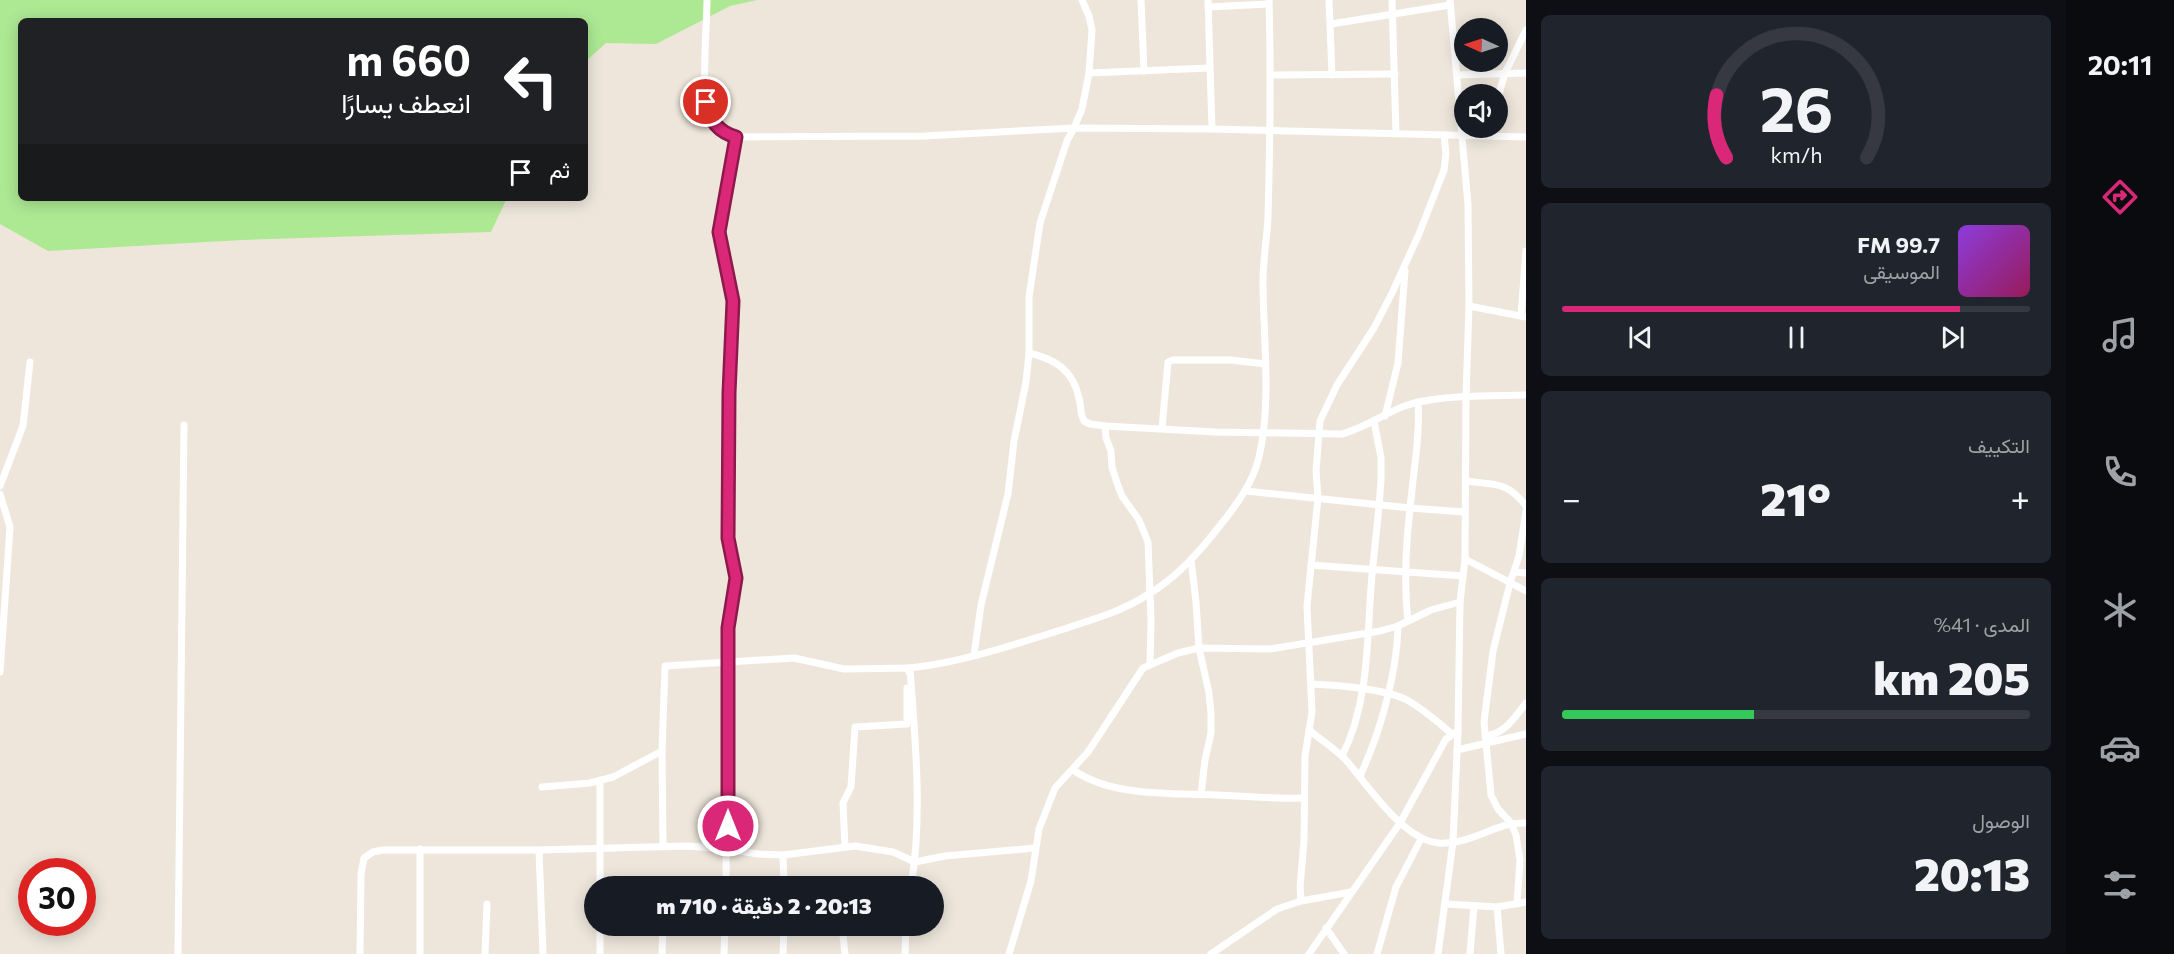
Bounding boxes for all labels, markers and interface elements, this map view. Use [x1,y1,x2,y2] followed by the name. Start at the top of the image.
[1454,18,1508,72] north arrow
[1454,18,1508,138] map controls
[347,33,471,85] text: 660 m
[492,42,570,120] icon: left
[2088,48,2152,81] text: 20:11
[1759,70,1833,146] text: 26
[680,76,731,127] pin
[1454,84,1508,138] button: sound
[689,85,722,118] icon: arrive
[341,86,471,119] text: انعطف يسارًا
[1770,142,1822,168] text: km/h
[504,156,537,189] icon: arrive
[549,156,570,183] text: ثم
[2099,176,2141,218] icon: directions
[1857,231,1940,258] text: 99.7 FM
[1863,259,1940,283] text: الموسيقى
[2099,314,2141,356] icon: music
[1624,321,1657,354] icon: previous
[1780,321,1813,354] icon: pause
[1936,321,1969,354] icon: next
[1968,433,2030,457] text: التكييف
[2099,451,2141,493] icon: phone
[1760,470,1831,525] text: 21°
[1562,477,1581,518] text: −
[2011,477,2030,518] text: +
[2099,589,2141,631] icon: climate
[1933,612,2030,636] text: المدى · 41%
[1873,649,2030,704] text: 205 km
[2099,727,2141,769] icon: car
[696,794,760,858] position arrow
[1972,808,2030,832] text: الوصول
[1914,845,2030,900] text: 20:13
[18,858,96,936] speed limit sign: 30
[2099,864,2141,906] icon: filters
[656,892,872,919] text: 20:13 · 2 دقيقة · 710 m

